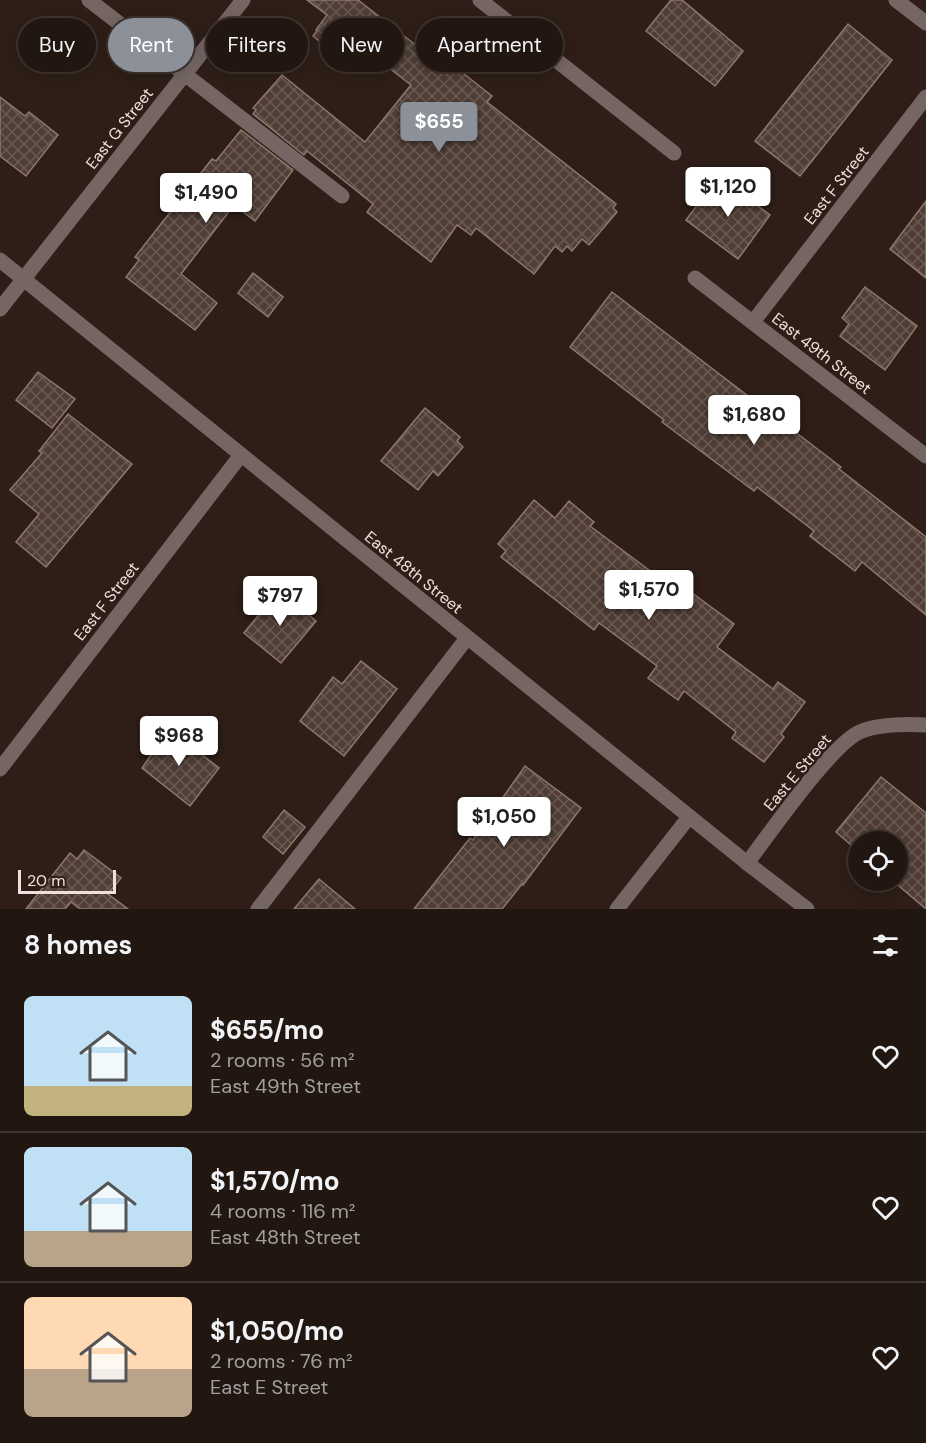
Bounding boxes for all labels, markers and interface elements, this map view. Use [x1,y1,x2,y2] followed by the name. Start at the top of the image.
[18,18,96,72] chip: Buy
[108,18,194,72] chip: Rent
[206,18,308,72] chip: Filters
[320,18,404,72] chip: New
[416,18,563,72] chip: Apartment
[81,83,158,173] street label: East G Street
[403,102,475,153] pin: $655
[414,108,464,134] text: $655
[799,142,874,229] street label: East F Street
[679,167,777,218] pin: $1,120
[157,173,255,224] pin: $1,490
[699,173,757,199] text: $1,120
[174,179,238,205] text: $1,490
[768,308,876,399] street label: East 49th Street
[705,395,803,446] pin: $1,680
[722,401,786,427] text: $1,680
[360,526,467,618] street label: East 48th Street
[69,558,144,645] street label: East F Street
[600,570,698,621] pin: $1,570
[244,576,316,627] pin: $797
[618,576,680,602] text: $1,570
[257,582,303,608] text: $797
[143,716,215,767] pin: $968
[154,722,204,748] text: $968
[759,729,836,815] street label: East E Street
[455,797,553,848] pin: $1,050
[472,803,536,829] text: $1,050
[848,831,908,891] map controls
[848,831,908,891] button: locate
[18,867,116,894] scale bar
[27,870,66,891] text: 20 m
[24,928,132,962] text: 8 homes
[869,929,902,962] icon: filters
[210,1013,324,1047] text: $655/mo
[72,1020,144,1092] icon: home
[869,1040,902,1073] icon: heart
[210,1047,355,1073] text: 2 rooms · 56 m²
[210,1073,361,1099] text: East 49th Street
[210,1164,340,1198] text: $1,570/mo
[72,1171,144,1243] icon: home
[869,1191,902,1224] icon: heart
[210,1198,355,1224] text: 4 rooms · 116 m²
[210,1224,361,1250] text: East 48th Street
[210,1314,344,1348] text: $1,050/mo
[72,1321,144,1393] icon: home
[869,1341,902,1374] icon: heart
[210,1348,353,1374] text: 2 rooms · 76 m²
[210,1374,328,1400] text: East E Street

